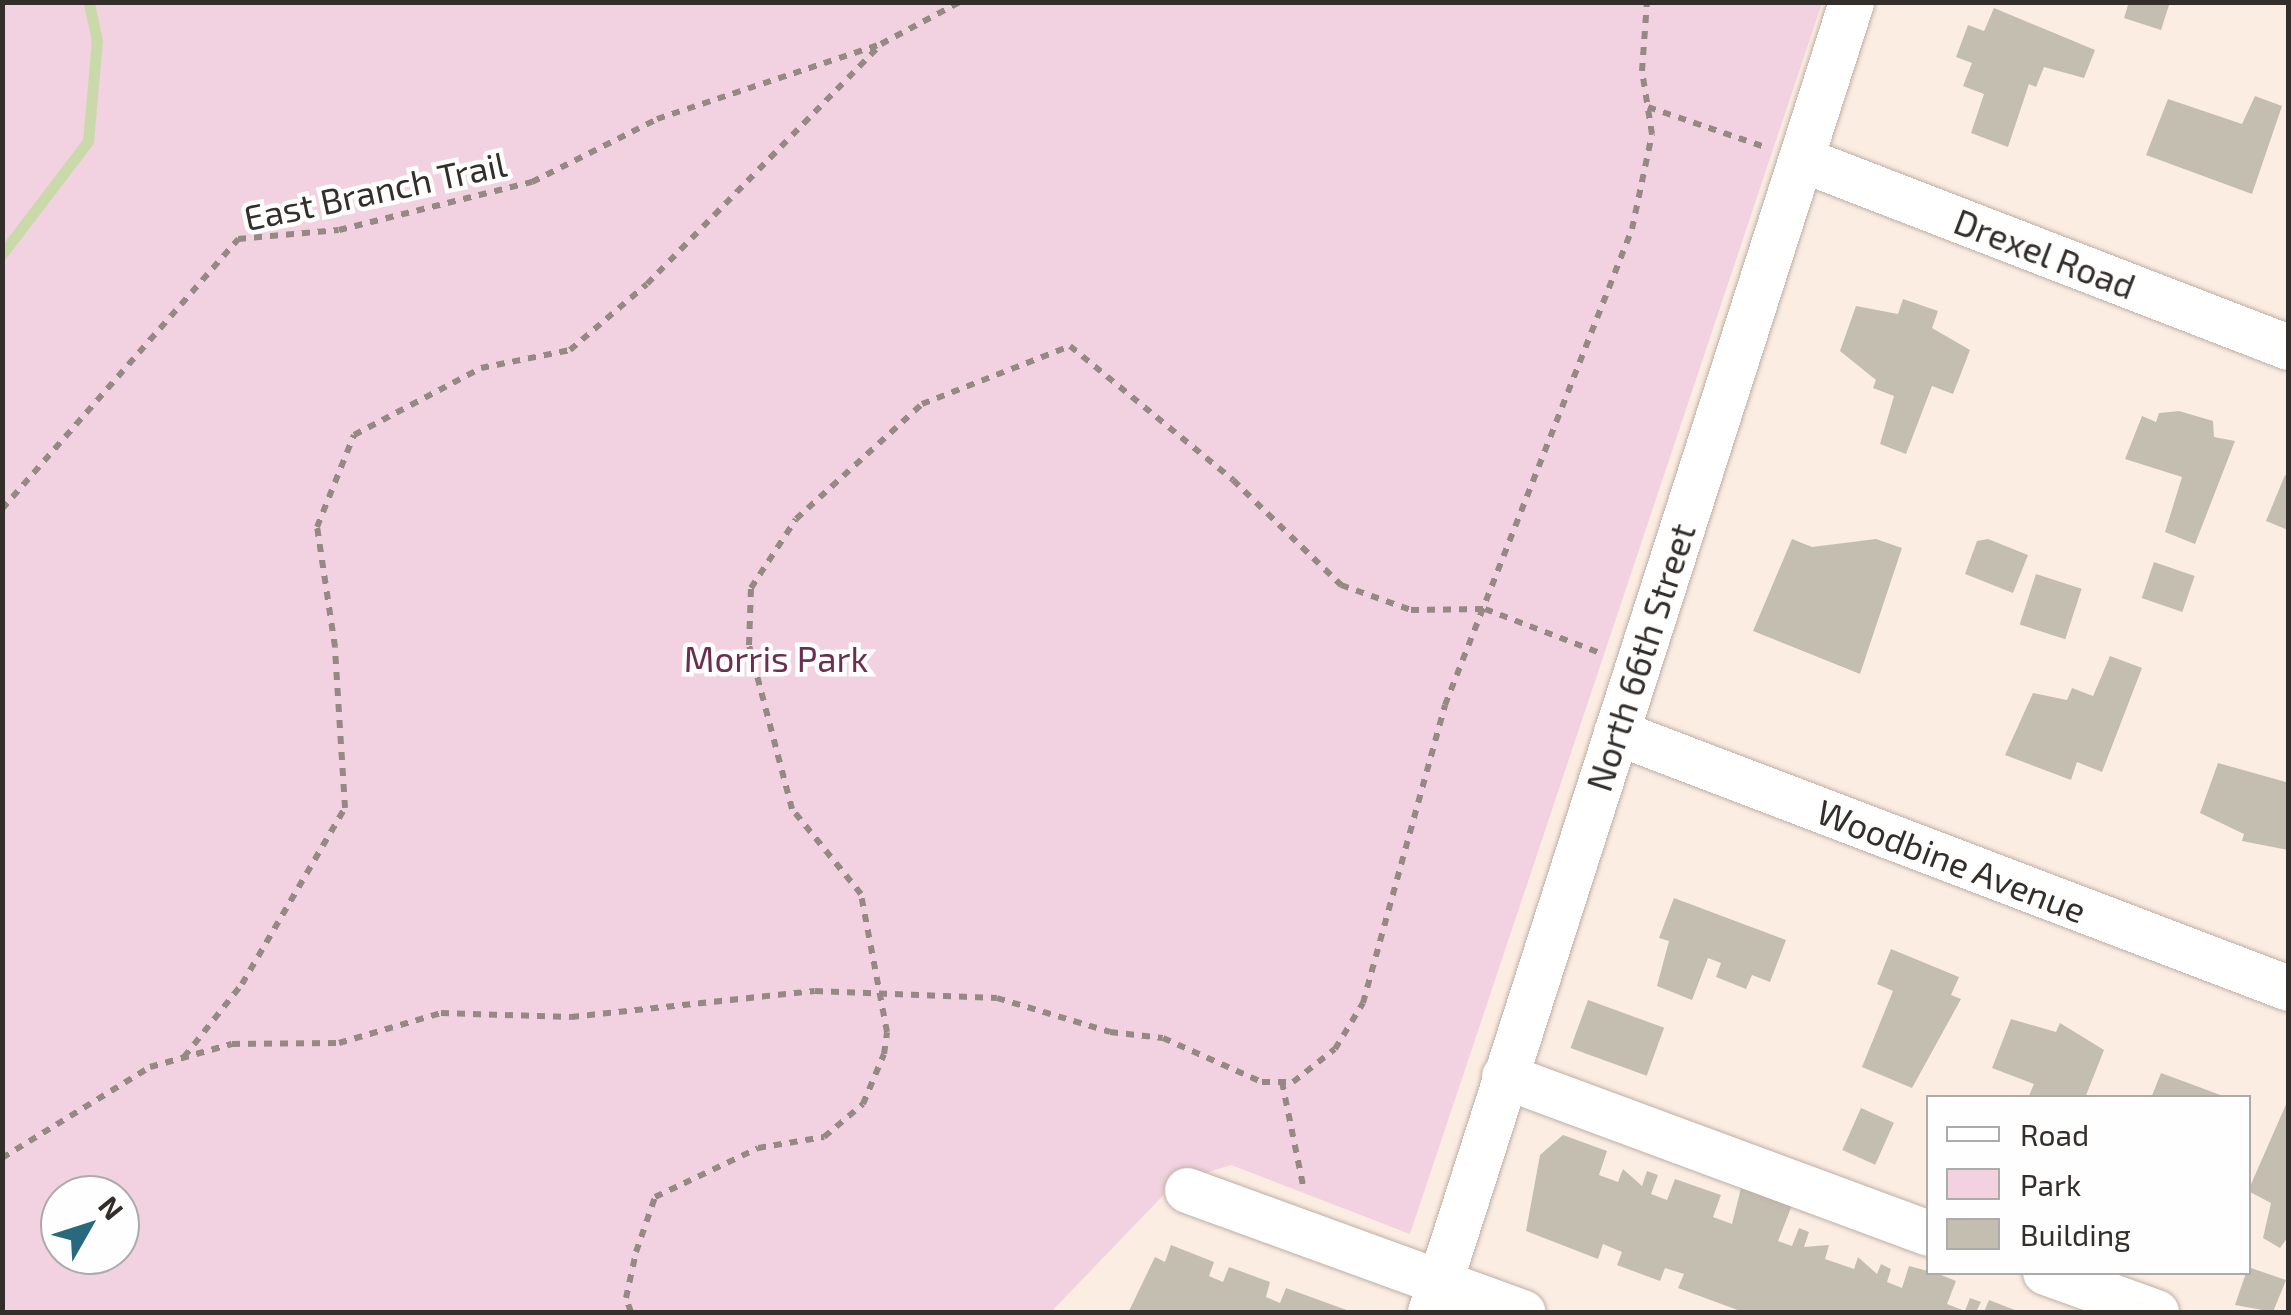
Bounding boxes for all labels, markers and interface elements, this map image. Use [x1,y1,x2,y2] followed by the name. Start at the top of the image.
[240,142,510,238] street label: East Branch Trail
[1948,199,2142,307] street label: Drexel Road
[1577,518,1703,796] street label: North 66th Street
[684,637,868,679] park label: Morris Park
[1811,789,2093,931] street label: Woodbine Avenue
[1926,1095,2251,1275] legend
[2020,1116,2089,1152] text: Road
[2020,1166,2081,1202] text: Park
[40,1175,140,1275] north arrow
[92,1189,131,1226] text: N
[2020,1216,2131,1252] text: Building

